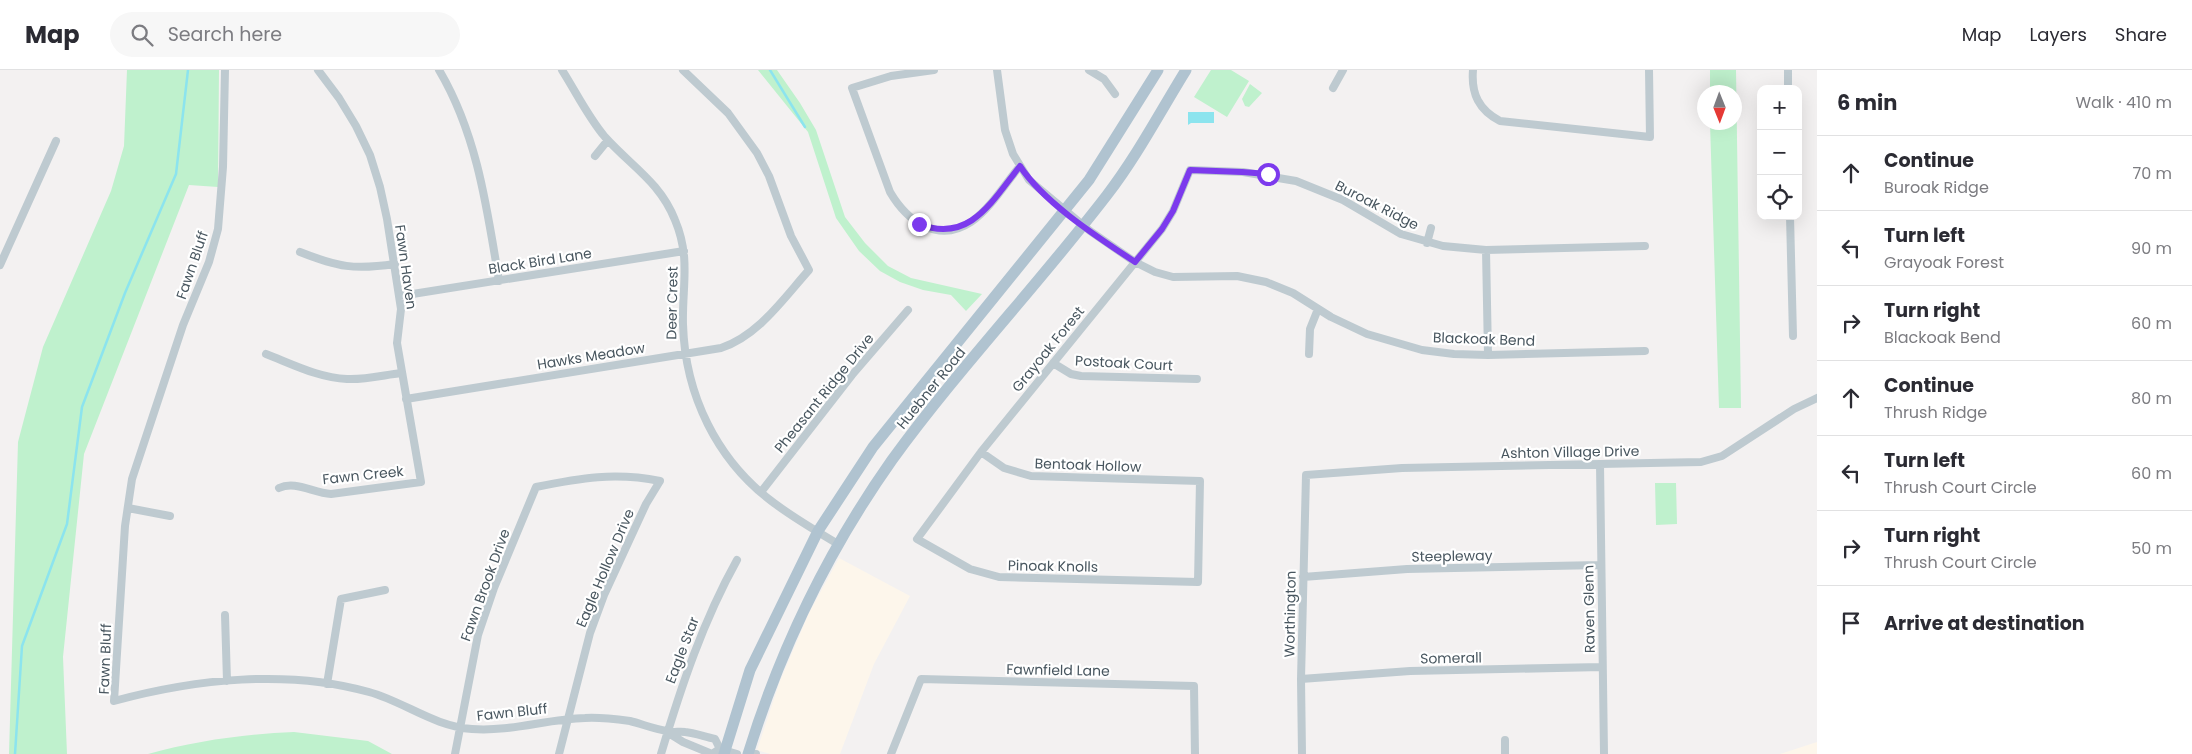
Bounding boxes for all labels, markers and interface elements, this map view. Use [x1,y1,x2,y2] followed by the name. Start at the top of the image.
[110,12,460,57] search box
[25,18,80,51] text: Map
[128,21,156,49] icon: search
[168,21,282,48] text: Search here
[1962,22,2002,47] text: Map
[2030,22,2087,47] text: Layers
[2115,22,2167,47] text: Share
[1697,85,1742,130] north arrow
[1757,85,1802,220] map controls
[1757,85,1802,130] button: +
[1837,88,1897,117] text: 6 min
[2075,91,2172,114] text: Walk · 410 m
[1757,130,1802,175] button: −
[1884,147,1974,174] text: Continue
[1837,159,1865,187] icon: ahead
[2132,162,2172,185] text: 70 m
[1257,163,1280,186] route start
[1332,175,1423,235] street label: Buroak Ridge
[1757,175,1802,220] button: locate
[1884,176,1989,199] text: Buroak Ridge
[908,213,931,236] route end
[1884,222,1965,249] text: Turn left
[390,223,422,311] street label: Fawn Haven
[171,228,213,302] street label: Fawn Bluff
[1837,234,1865,262] icon: left
[2131,237,2172,260] text: 90 m
[487,243,594,279] street label: Black Bird Lane
[1884,251,2004,274] text: Grayoak Forest
[661,266,683,340] street label: Deer Crest
[1884,297,1980,324] text: Turn right
[1007,302,1089,396] street label: Grayoak Forest
[1837,309,1865,337] icon: right
[2131,312,2172,335] text: 60 m
[1884,326,2001,349] text: Blackoak Bend
[1433,327,1535,351] street label: Blackoak Bend
[770,329,879,457] street label: Pheasant Ridge Drive
[536,338,647,374] street label: Hawks Meadow
[892,343,970,433] street label: Huebner Road
[1075,350,1173,376] street label: Postoak Court
[1884,372,1974,399] text: Continue
[1837,384,1865,412] icon: ahead
[2131,387,2172,410] text: 80 m
[1884,401,1987,424] text: Thrush Ridge
[1500,441,1640,463] street label: Ashton Village Drive
[1884,447,1965,474] text: Turn left
[1034,453,1142,477] street label: Bentoak Hollow
[1837,459,1865,487] icon: left
[322,461,405,489] street label: Fawn Creek
[2131,462,2172,485] text: 60 m
[1884,476,2037,499] text: Thrush Court Circle
[571,505,639,630] street label: Eagle Hollow Drive
[1884,522,1980,549] text: Turn right
[455,526,515,644] street label: Fawn Brook Drive
[1837,534,1865,562] icon: right
[2131,537,2172,560] text: 50 m
[1411,545,1493,567] street label: Steepleway
[1884,551,2037,574] text: Thrush Court Circle
[1008,555,1098,577] street label: Pinoak Knolls
[1578,565,1600,653] street label: Raven Glenn
[1279,570,1301,658] street label: Worthington
[1837,609,1865,637] icon: arrive
[1884,610,2085,637] text: Arrive at destination
[660,614,704,686] street label: Eagle Star
[94,623,116,695] street label: Fawn Bluff
[1420,647,1482,669] street label: Somerall
[1006,659,1110,681] street label: Fawnfield Lane
[476,698,549,726] street label: Fawn Bluff

